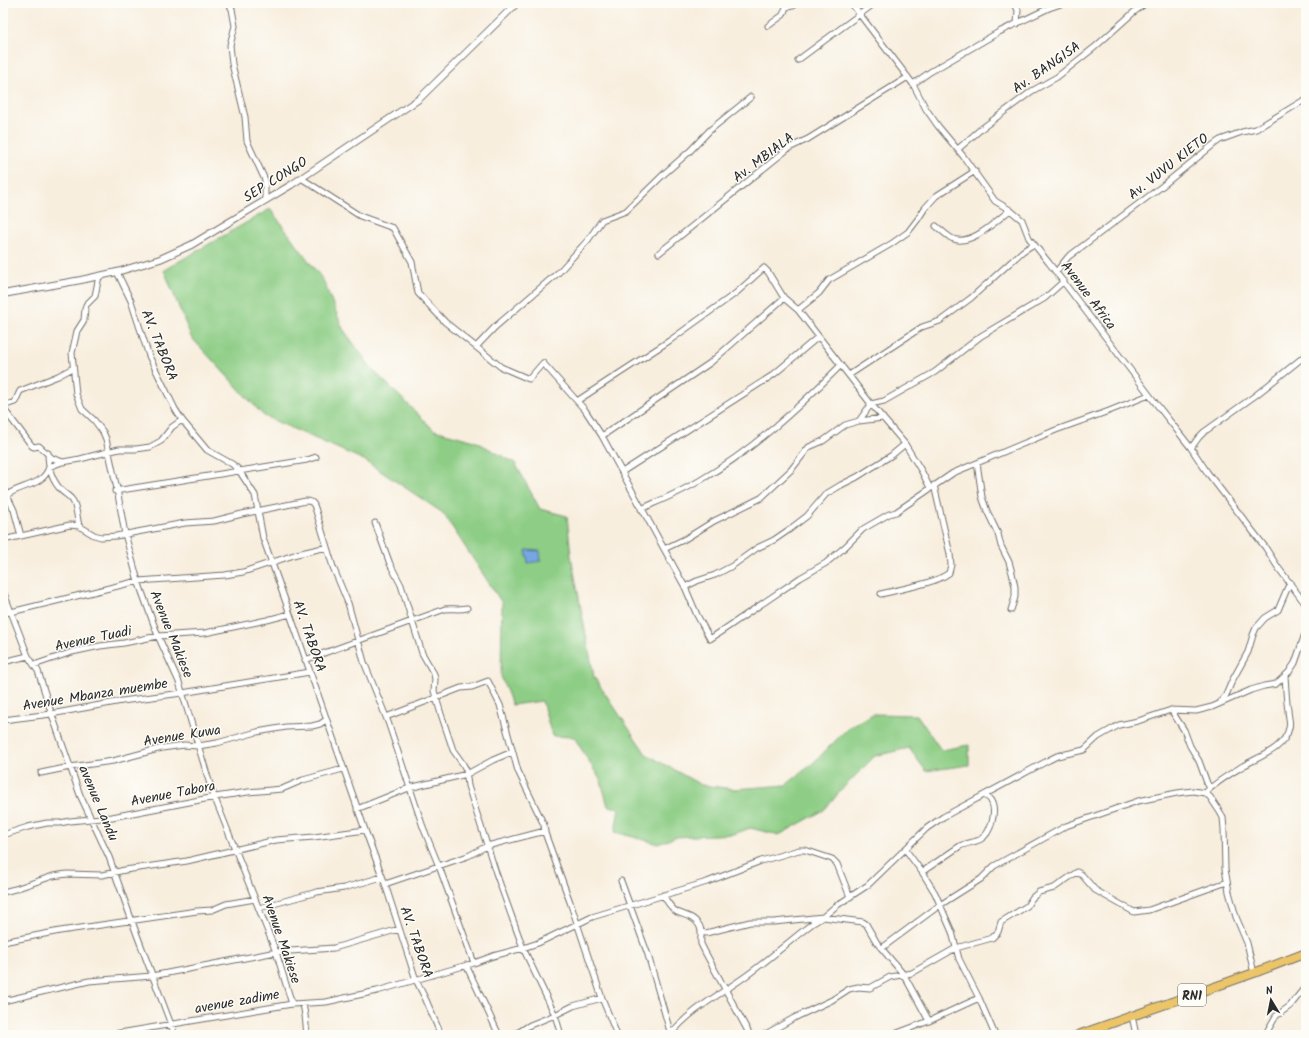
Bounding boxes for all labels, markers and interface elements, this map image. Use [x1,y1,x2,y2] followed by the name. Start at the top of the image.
[1008,36,1085,100] street label: Av. BANGISA
[728,127,799,188] street label: Av. MBIALA
[1123,128,1214,205] street label: Av. VUVU KIETO
[239,151,312,208] street label: SEP CONGO
[1055,256,1121,335] street label: Avenue Africa
[135,306,183,384] street label: AV. TABORA
[143,587,199,682] street label: Avenue Makiese
[286,597,332,675] street label: AV. TABORA
[53,620,134,658] street label: Avenue Tuadi
[21,673,170,717] street label: Avenue Mbanza muembe
[142,719,222,753] street label: Avenue Kuwa
[72,762,124,845] street label: avenue Landu
[129,775,217,813] street label: Avenue Tabora
[256,892,307,987] street label: Avenue Makiese
[393,903,439,981] street label: AV. TABORA
[1251,980,1291,1020] north arrow
[1264,982,1274,1001] text: N
[193,984,282,1020] street label: avenue zadime
[1178,984,1206,1006] road number: RN1

